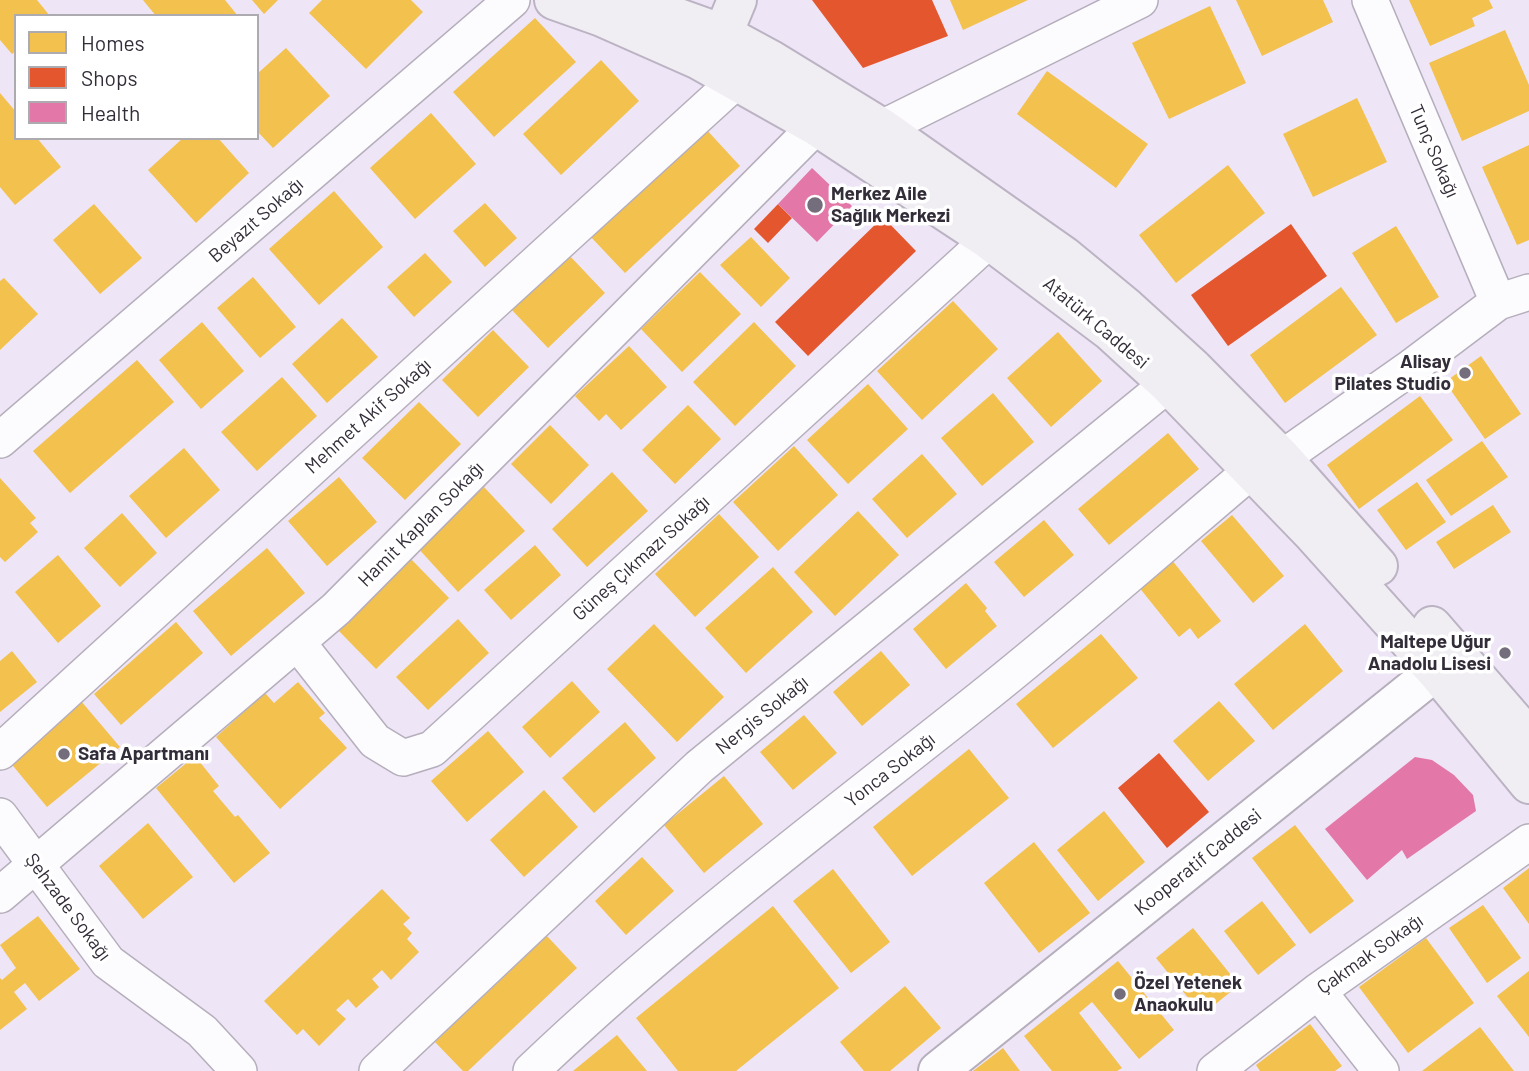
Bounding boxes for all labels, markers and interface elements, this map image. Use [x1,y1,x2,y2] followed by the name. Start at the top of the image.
[14,14,259,140] legend
[81,30,145,55] text: Homes
[81,65,138,90] text: Shops
[81,100,140,125] text: Health
[1404,101,1464,201] street label: Tunç Sokağı
[204,173,308,267] street label: Beyazıt Sokağı
[831,183,950,227] place label: Merkez Aile Sağlık Merkezi
[805,195,825,215] marker: Merkez Aile Sağlık Merkezi
[1038,272,1154,374] street label: Atatürk Caddesi
[1335,351,1451,395] place label: Alisay Pilates Studio
[300,354,436,478] street label: Mehmet Akif Sokağı
[1457,365,1473,381] marker: Alisay Pilates Studio
[354,457,488,591] street label: Hamit Kaplan Sokağı
[568,490,714,626] street label: Güneş Çıkmazı Sokağı
[1368,631,1491,675] place label: Maltepe Uğur Anadolu Lisesi
[1497,645,1513,661] marker: Maltepe Uğur Anadolu Lisesi
[711,671,813,759] street label: Nergis Sokağı
[840,728,940,812] street label: Yonca Sokağı
[78,743,209,765] place label: Safa Apartmanı
[56,746,72,762] marker: Safa Apartmanı
[1130,804,1266,920] street label: Kooperatif Caddesi
[20,849,116,965] street label: Şehzade Sokağı
[1313,909,1427,999] street label: Çakmak Sokağı
[1134,972,1242,1016] place label: Özel Yetenek Anaokulu
[1112,986,1128,1002] marker: Özel Yetenek Anaokulu

